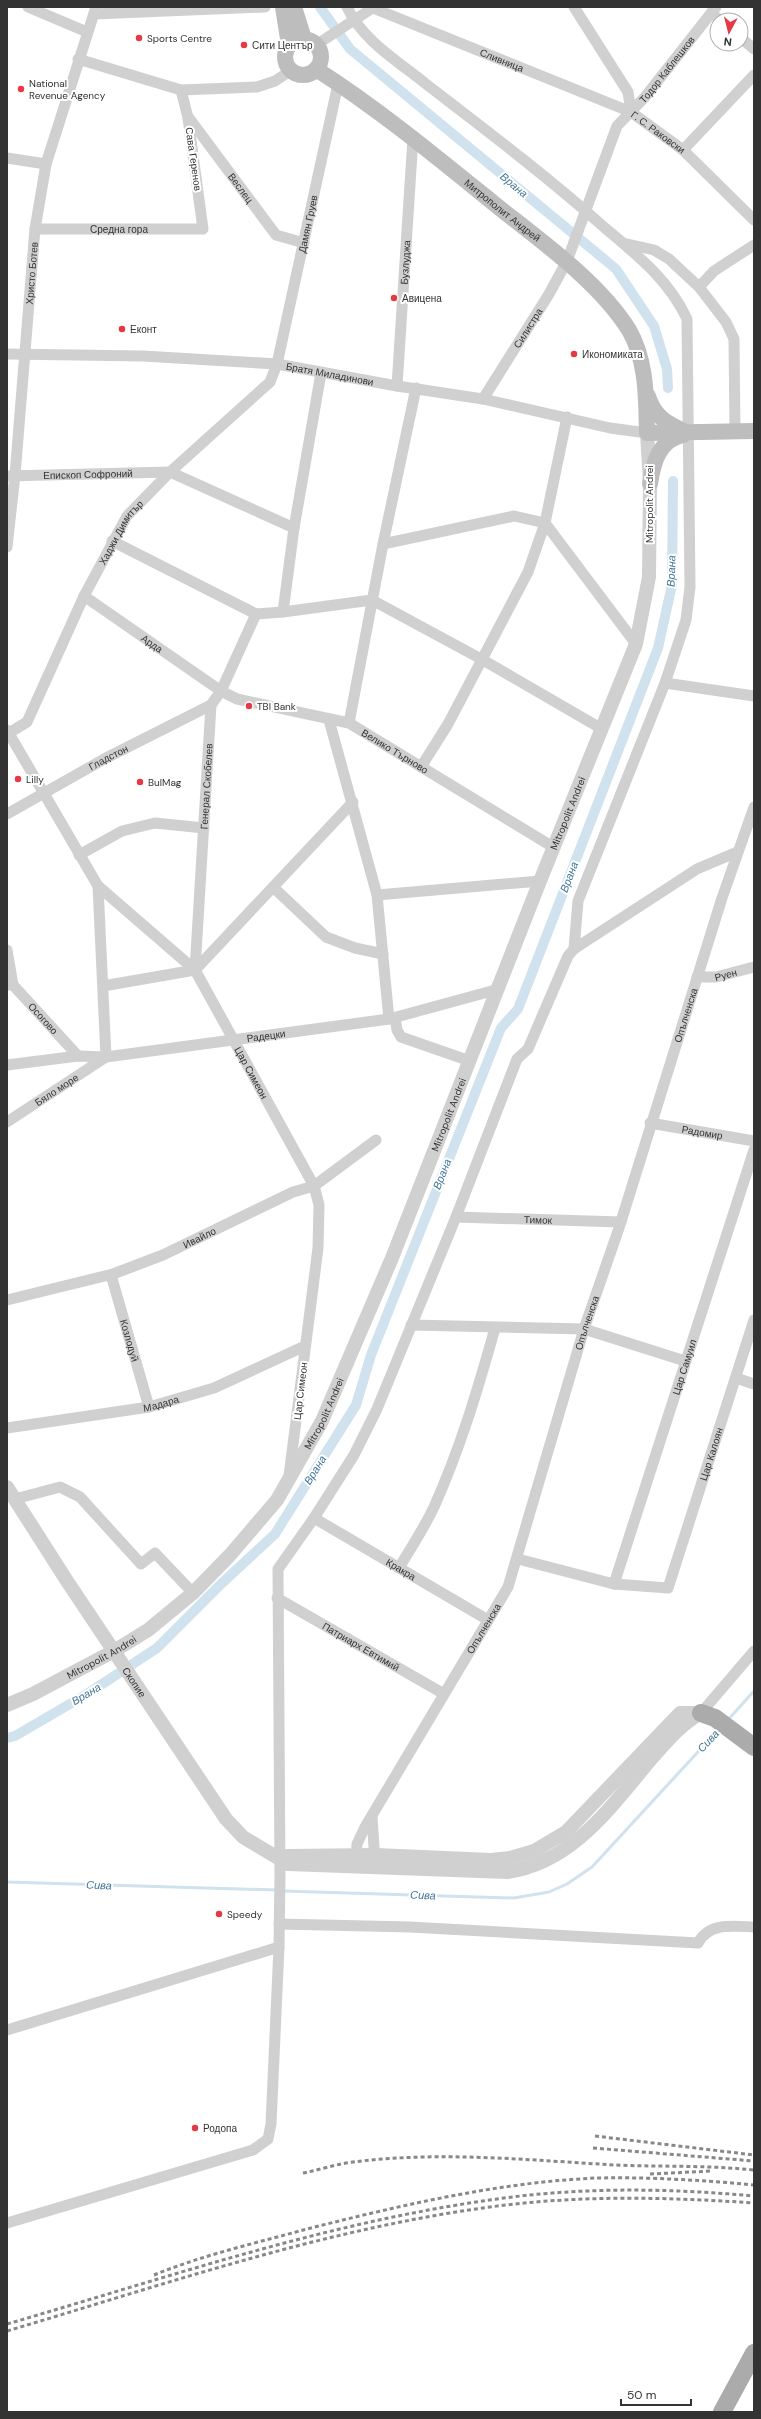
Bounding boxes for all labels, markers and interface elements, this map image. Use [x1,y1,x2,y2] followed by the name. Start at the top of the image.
[709,12,749,52] north arrow
[147,32,212,45] place label: Sports Centre
[134,33,144,43] marker: Sports Centre
[637,34,698,106] street label: Тодор Каблешков
[723,34,733,49] text: N
[252,39,313,52] place label: Сити Център
[239,40,249,50] marker: Сити Център
[478,46,526,75] street label: Сливница
[29,77,106,102] place label: National Revenue Agency
[16,84,26,94] marker: National Revenue Agency
[628,108,688,157] street label: Г. С. Раковски
[183,126,204,192] street label: Сава Геренов
[497,169,531,201] water label: Врана
[225,170,256,206] street label: Веслец
[462,176,543,245] street label: Митрополит Андрей
[295,194,321,254] street label: Дамян Груев
[90,223,148,236] street label: Средна гора
[398,239,413,285] street label: Бузлуджа
[23,241,41,305] street label: Христо Ботев
[402,292,442,305] place label: Авицена
[389,293,399,303] marker: Авицена
[511,305,546,351] street label: Силистра
[130,323,157,336] place label: Еконт
[117,324,127,334] marker: Еконт
[582,348,643,361] place label: Икономиката
[569,349,579,359] marker: Икономиката
[285,360,375,389] street label: Братя Миладинови
[643,465,656,543] street label: Mitropolit Andrei
[43,467,133,482] street label: Епископ Софроний
[96,497,146,567] street label: Хаджи Димитър
[663,555,679,587] water label: Врана
[139,632,166,656] street label: Арда
[257,700,296,713] place label: TBI Bank
[244,701,254,711] marker: TBI Bank
[359,726,431,777] street label: Велико Търново
[86,742,130,773] street label: Гладстон
[198,743,216,830] street label: Генерал Скобелев
[26,773,44,786] place label: Lilly
[13,774,23,784] marker: Lilly
[547,775,589,852] street label: Mitropolit Andrei
[148,776,182,789] place label: BulMag
[135,777,145,787] marker: BulMag
[557,860,581,894] water label: Врана
[713,966,738,984] street label: Руен
[671,986,701,1044] street label: Опълченска
[25,1000,61,1037] street label: Осогово
[246,1027,286,1045] street label: Радецки
[231,1044,271,1101] street label: Цар Симеон
[32,1071,81,1109] street label: Бяло море
[429,1076,469,1153] street label: Mitropolit Andrei
[681,1123,724,1143] street label: Радомир
[430,1157,454,1191] water label: Врана
[524,1213,553,1227] street label: Тимок
[181,1224,219,1251] street label: Ивайло
[572,1293,602,1352] street label: Опълченска
[117,1318,142,1363] street label: Козлодуй
[669,1338,700,1397] street label: Цар Самуил
[291,1362,310,1421] street label: Цар Симеон
[301,1376,347,1452] street label: Mitropolit Andrei
[142,1392,181,1415] street label: Мадара
[697,1426,726,1483] street label: Цар Калоян
[301,1453,329,1487] water label: Врана
[384,1556,419,1584] street label: Кракра
[464,1601,504,1656] street label: Опълченска
[320,1619,402,1674] street label: Патриарх Евтимий
[64,1633,139,1682] street label: Mitropolit Andrei
[119,1665,149,1700] street label: Скопие
[69,1680,103,1708] water label: Врана
[694,1727,722,1755] water label: Сива
[86,1878,112,1892] water label: Сива
[410,1888,436,1902] water label: Сива
[227,1908,263,1921] place label: Speedy
[214,1909,224,1919] marker: Speedy
[203,2122,237,2135] place label: Родопа
[190,2123,200,2133] marker: Родопа
[621,2381,691,2407] scale bar
[627,2387,656,2403] text: 50 m

